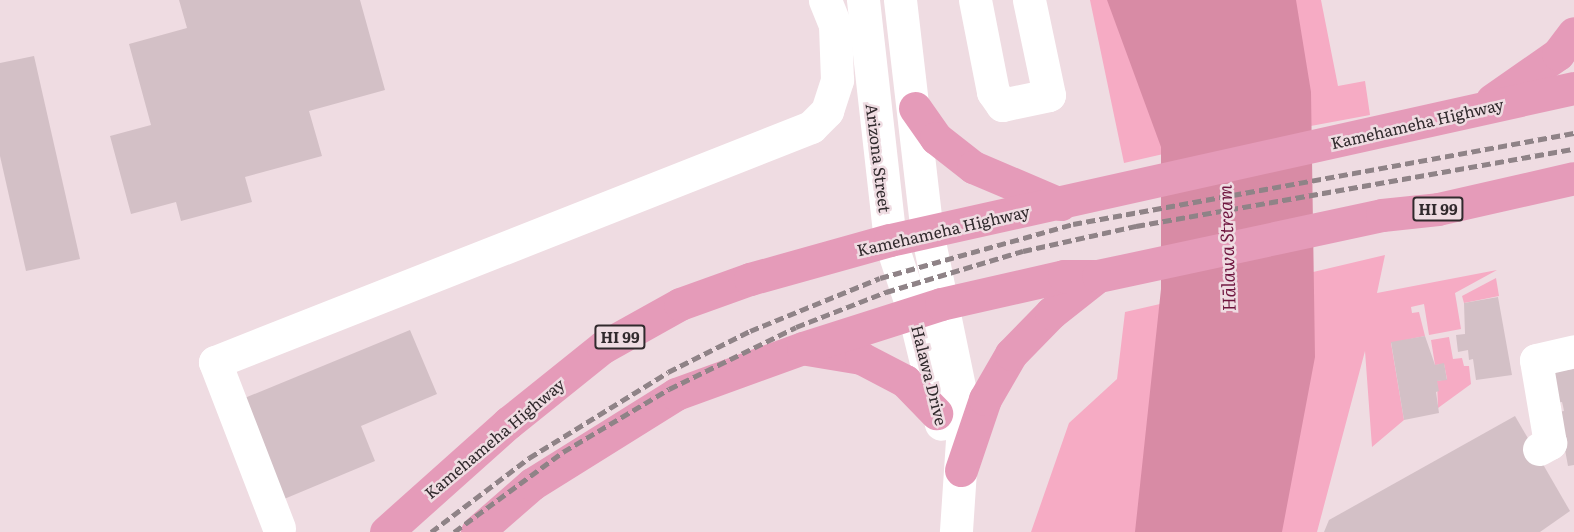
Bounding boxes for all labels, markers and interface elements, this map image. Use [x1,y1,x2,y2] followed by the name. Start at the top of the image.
[1329,94,1505,152] street label: Kamehameha Highway
[863,102,895,214] street label: Arizona Street
[1214,184,1240,312] water label: Hālawa Stream
[1411,197,1465,221] road number: HI 99
[855,201,1031,259] street label: Kamehameha Highway
[908,323,952,427] street label: Halawa Drive
[593,325,647,349] road number: HI 99
[420,374,568,502] street label: Kamehameha Highway

